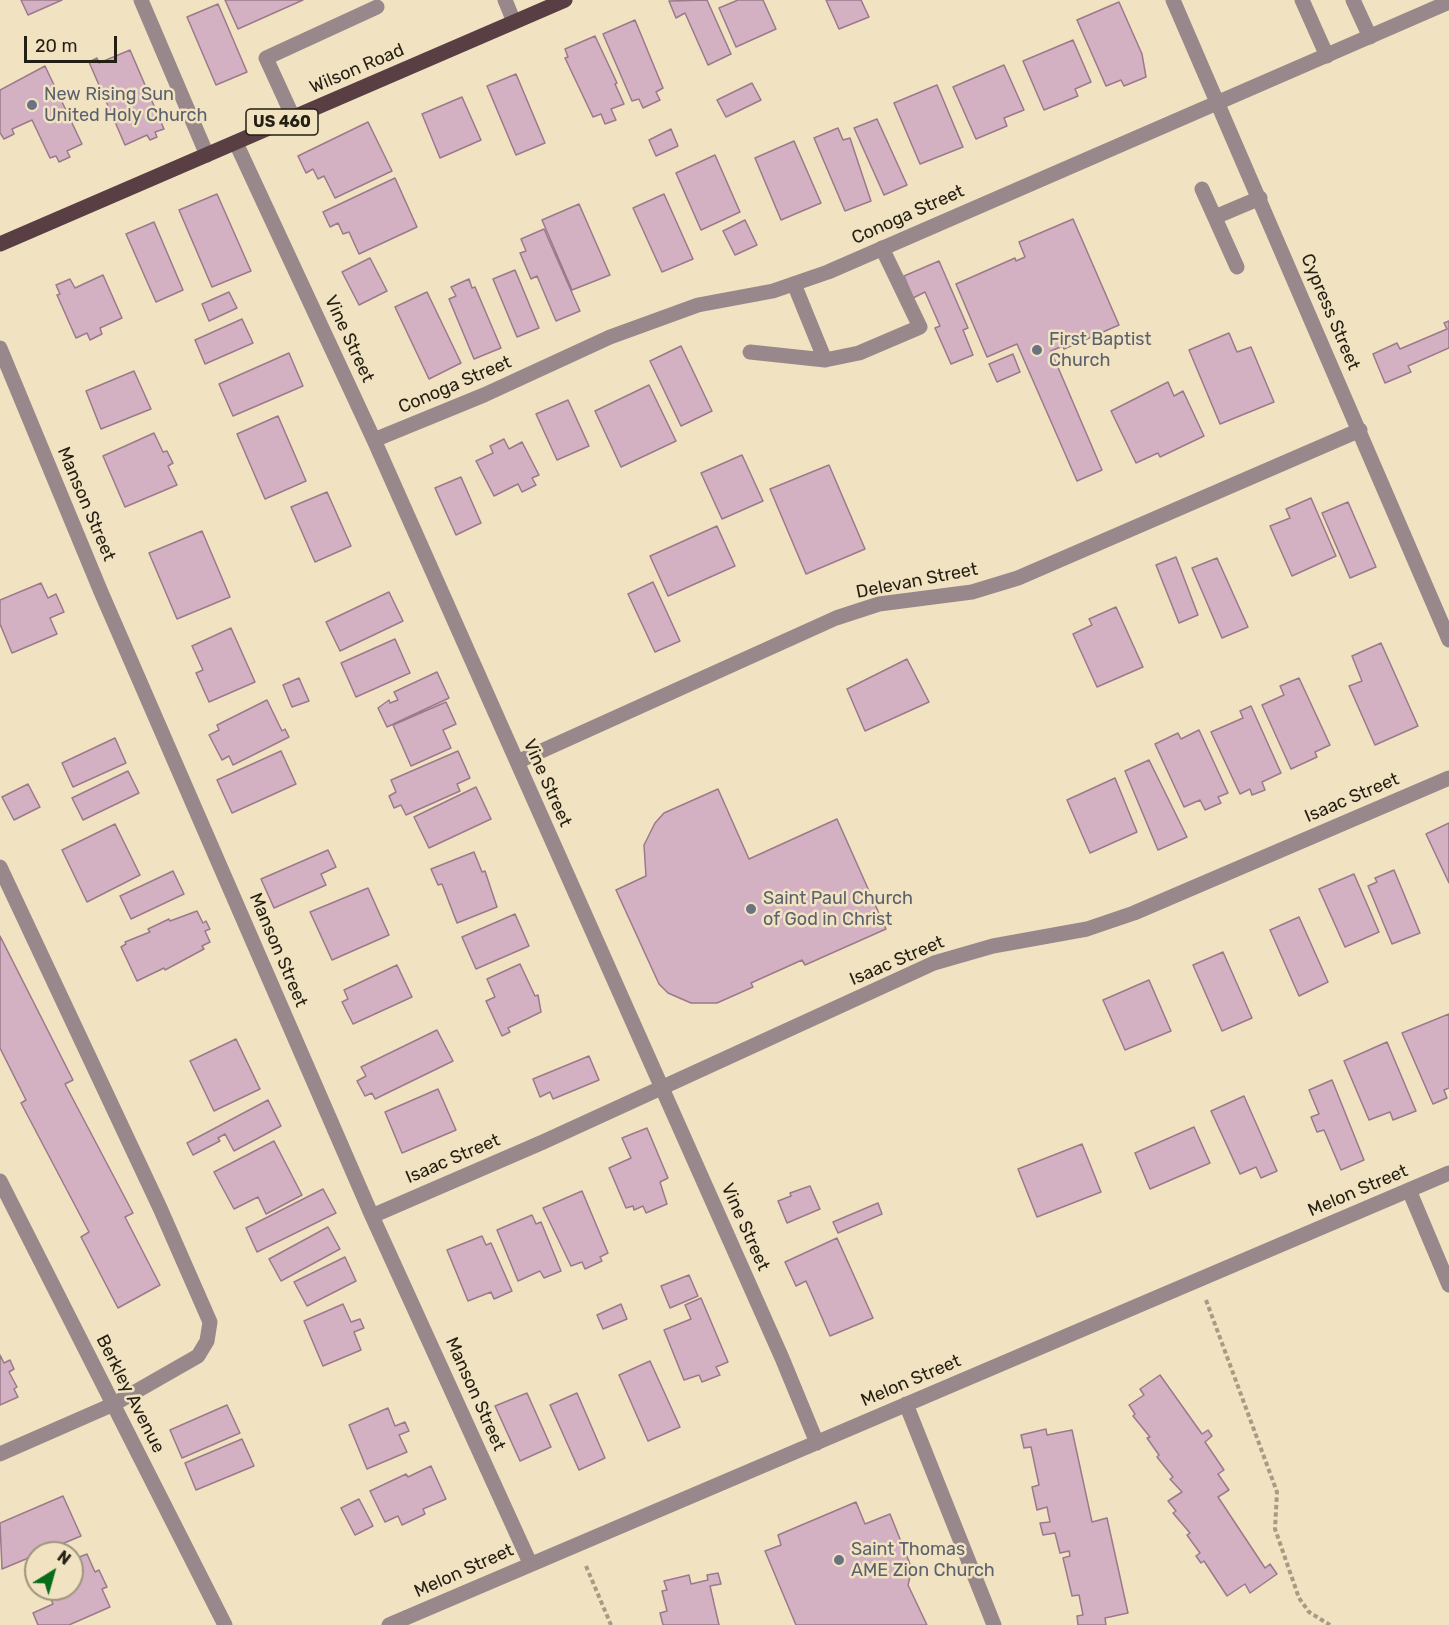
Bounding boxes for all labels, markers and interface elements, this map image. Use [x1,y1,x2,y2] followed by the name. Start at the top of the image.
[27,24,120,62] scale bar
[35,35,77,57] text: 20 m
[306,39,408,99] street label: Wilson Road
[44,84,207,127] place label: New Rising Sun United Holy Church
[25,98,39,112] marker: New Rising Sun United Holy Church
[246,109,318,135] road number: US 460
[848,181,968,249] street label: Conoga Street
[1296,251,1364,373] street label: Cypress Street
[319,292,379,386] street label: Vine Street
[1049,329,1152,372] place label: First Baptist Church
[1030,343,1044,357] marker: First Baptist Church
[395,351,515,419] street label: Conoga Street
[52,444,120,564] street label: Manson Street
[854,559,980,603] street label: Delevan Street
[518,736,576,830] street label: Vine Street
[1302,768,1402,828] street label: Isaac Street
[763,888,913,930] place label: Saint Paul Church of God in Christ
[244,890,312,1010] street label: Manson Street
[744,902,758,916] marker: Saint Paul Church of God in Christ
[847,931,947,991] street label: Isaac Street
[403,1129,503,1189] street label: Isaac Street
[1305,1160,1411,1222] street label: Melon Street
[716,1180,774,1274] street label: Vine Street
[91,1331,169,1457] street label: Berkley Avenue
[440,1334,510,1454] street label: Manson Street
[858,1350,964,1412] street label: Melon Street
[411,1539,517,1603] street label: Melon Street
[851,1539,995,1582] place label: Saint Thomas AME Zion Church
[24,1541,84,1601] north arrow
[54,1547,74,1569] text: N
[832,1553,846,1567] marker: Saint Thomas AME Zion Church

